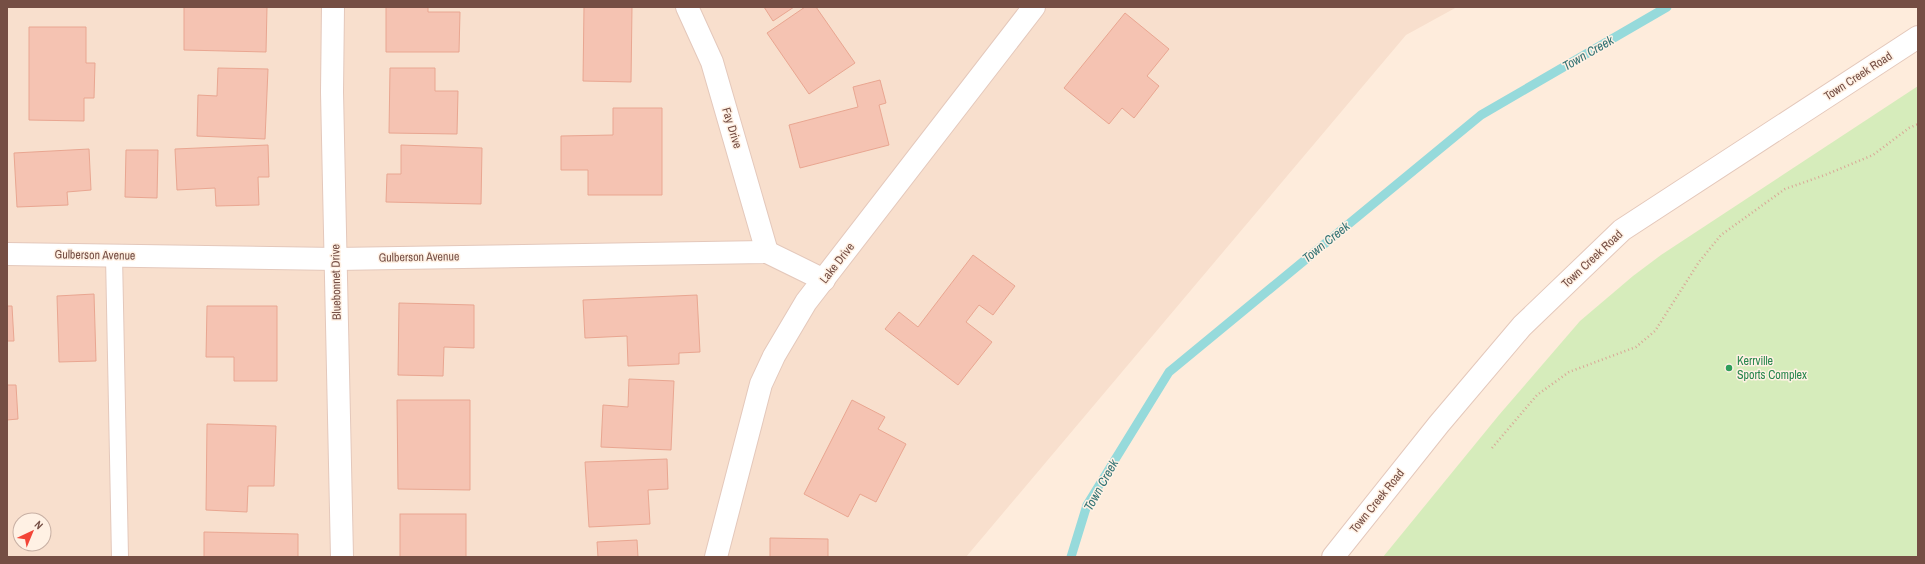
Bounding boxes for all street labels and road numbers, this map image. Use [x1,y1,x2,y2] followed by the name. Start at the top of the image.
[1821,48,1895,104] street label: Town Creek Road
[718,105,746,151] street label: Fay Drive
[1558,226,1626,292] street label: Town Creek Road
[816,239,858,287] street label: Lake Drive
[327,244,345,320] street label: Bluebonnet Drive
[54,246,136,264] street label: Gulberson Avenue
[378,248,460,266] street label: Gulberson Avenue
[1346,466,1408,536] street label: Town Creek Road

